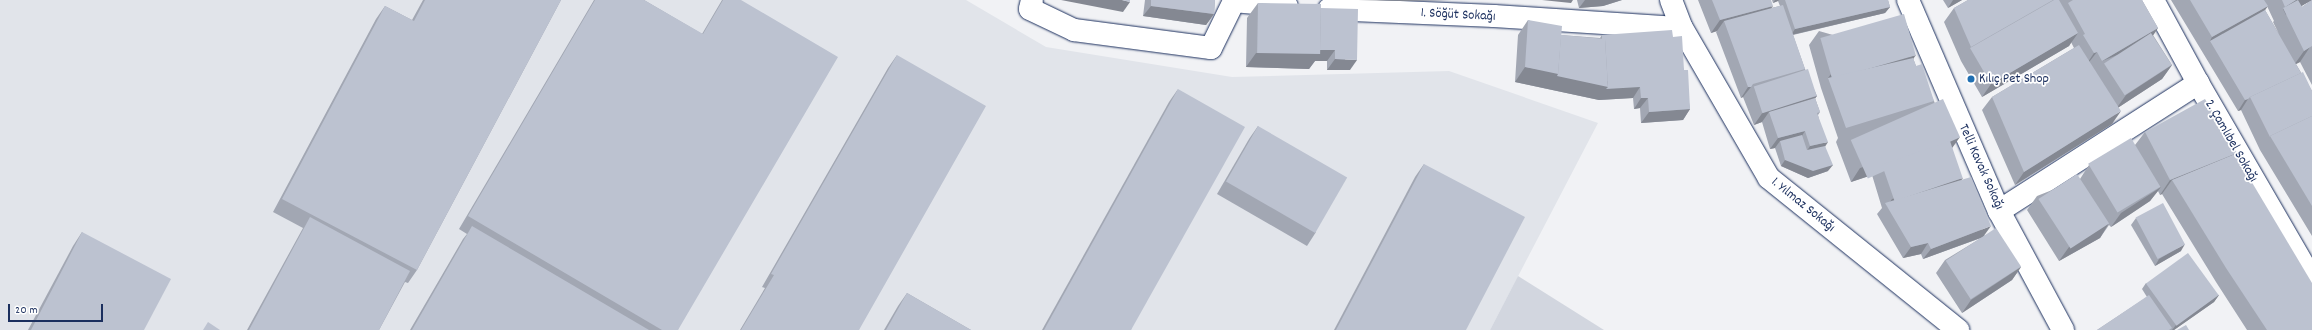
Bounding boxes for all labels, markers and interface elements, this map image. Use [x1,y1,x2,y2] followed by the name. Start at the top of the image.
[1420,5,1496,25] street label: 1. Söğüt Sokağı
[1979,71,2049,87] place label: Kılıç Pet Shop
[1966,74,1976,84] marker: Kılıç Pet Shop
[2201,97,2261,185] street label: 2. Çamlıbel Sokağı
[1955,122,2007,212] street label: Telli Kavak Sokağı
[1767,174,1839,236] street label: 1. Yılmaz Sokağı
[10,296,105,322] scale bar
[15,302,38,319] text: 20 m

